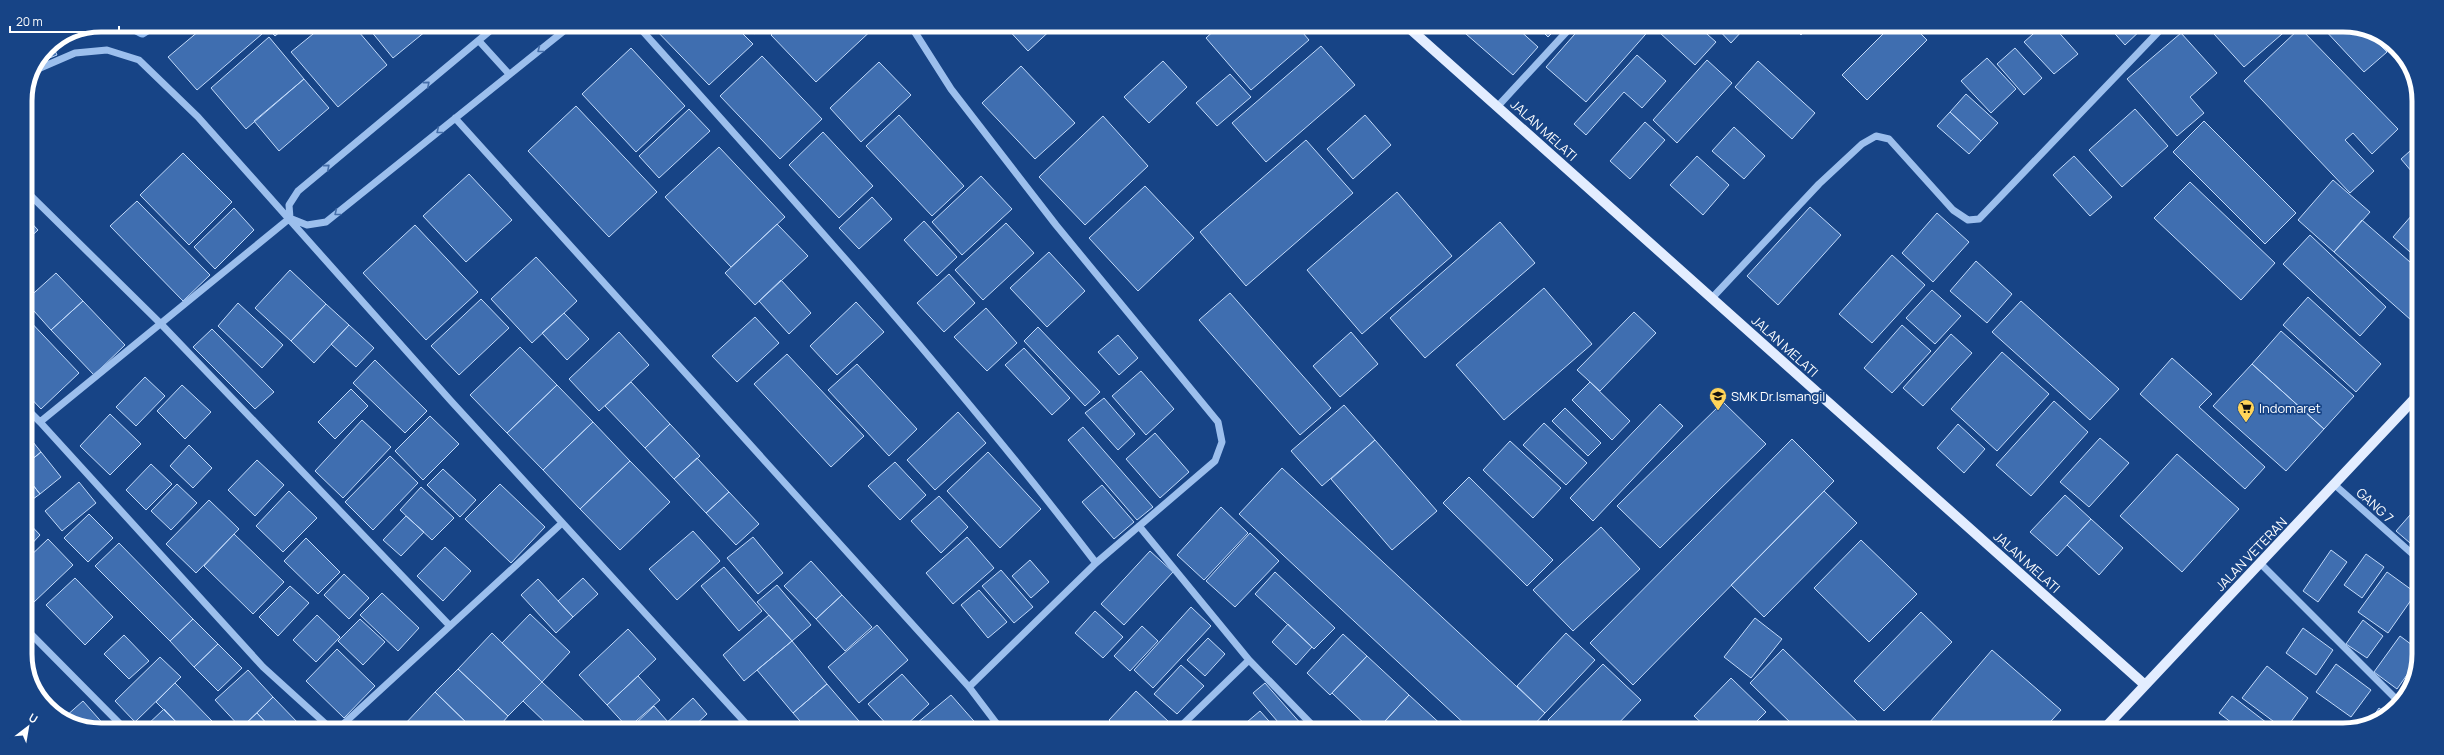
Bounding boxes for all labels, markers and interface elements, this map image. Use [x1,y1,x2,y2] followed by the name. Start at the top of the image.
[10,8,119,34] scale bar
[16,13,43,30] text: 20 m
[537,45,544,52] one-way arrow
[422,81,429,88] one-way arrow
[1507,95,1581,165] street label: JALAN MELATI
[436,127,443,134] one-way arrow
[322,164,329,171] one-way arrow
[335,208,342,215] one-way arrow
[1748,311,1822,381] street label: JALAN MELATI
[1708,386,1728,411] school or university icon: SMK Dr.Ismangil
[1731,387,1825,405] place label: SMK Dr.Ismangil
[2236,398,2256,423] supermarket icon: Indomaret
[2259,399,2321,417] place label: Indomaret
[2353,483,2397,527] street label: GANG 7
[2211,513,2291,595] street label: JALAN VETERAN
[1990,527,2064,597] street label: JALAN MELATI
[8,707,48,747] north arrow
[26,710,41,727] text: U

